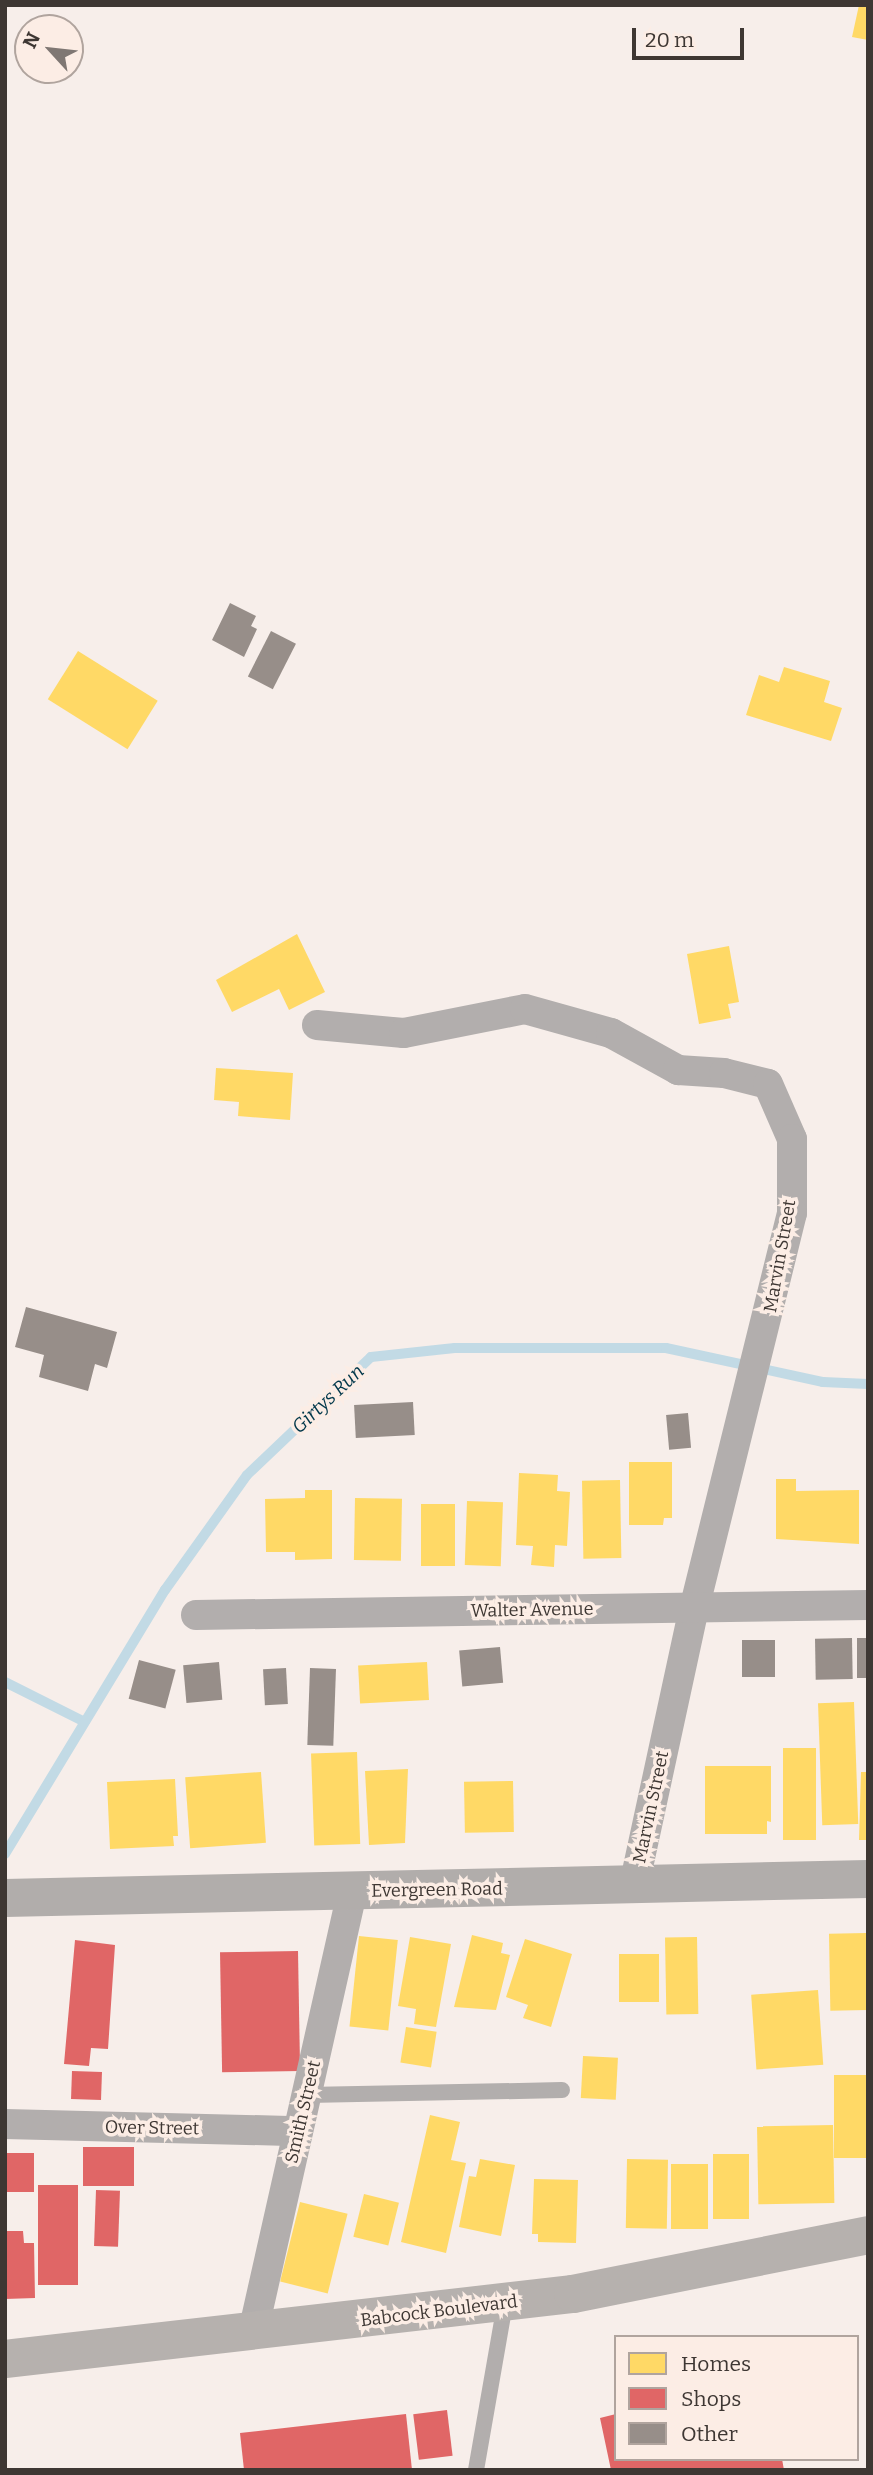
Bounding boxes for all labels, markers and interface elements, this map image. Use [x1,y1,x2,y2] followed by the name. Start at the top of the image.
[14,14,84,84] north arrow
[635,14,747,58] scale bar
[645,27,694,53] text: 20 m
[18,28,45,52] text: N
[759,1198,801,1314] street label: Marvin Street
[287,1360,369,1438] water label: Girtys Run
[470,1598,594,1622] street label: Walter Avenue
[629,1749,673,1865] street label: Marvin Street
[371,1878,503,1902] street label: Evergreen Road
[281,2059,325,2165] street label: Smith Street
[105,2116,199,2140] street label: Over Street
[359,2291,519,2331] street label: Babcock Boulevard
[614,2335,859,2461] legend
[681,2351,751,2377] text: Homes
[681,2386,741,2412] text: Shops
[681,2421,738,2447] text: Other

